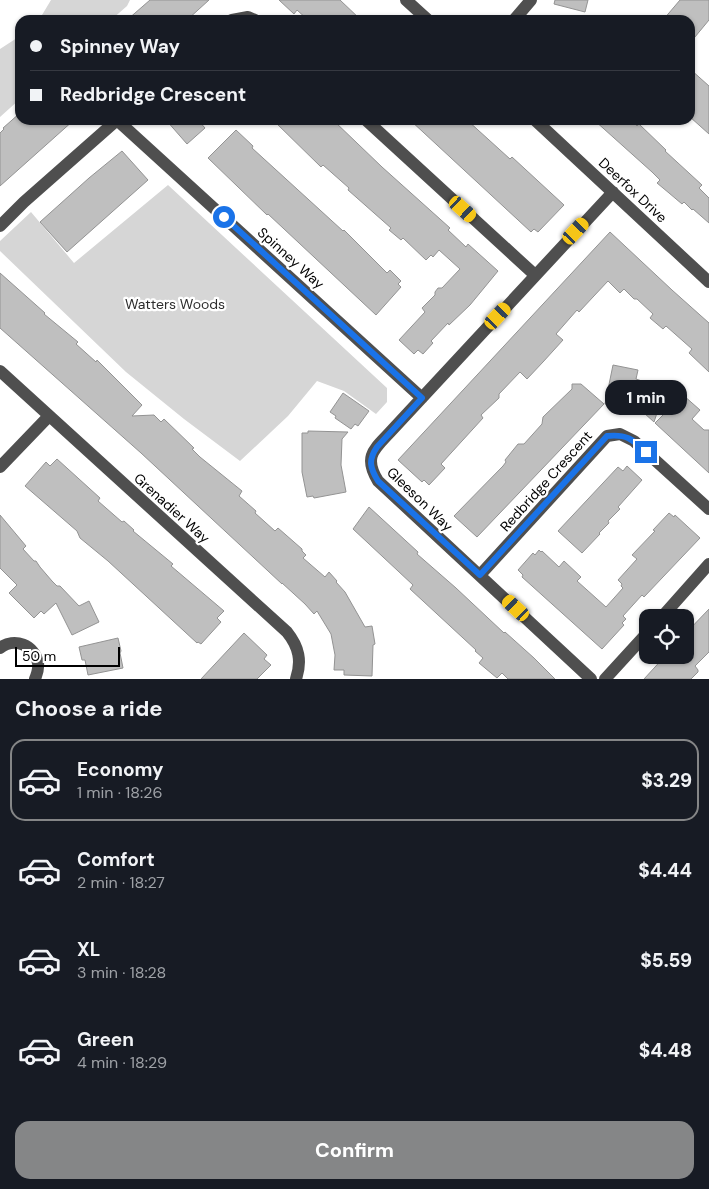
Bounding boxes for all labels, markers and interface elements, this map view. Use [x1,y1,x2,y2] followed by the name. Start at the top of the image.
[60,34,180,59] text: Spinney Way
[60,82,246,107] text: Redbridge Crescent
[595,154,671,226] street label: Deerfox Drive
[446,193,479,225] car
[213,206,235,228] route start
[560,215,591,247] car
[254,223,328,293] street label: Spinney Way
[125,295,225,313] park label: Watters Woods
[482,300,513,332] car
[605,380,687,414] callout: 1 min
[626,387,666,408] text: 1 min
[496,427,596,535] street label: Redbridge Crescent
[635,441,657,463] route end
[383,463,457,535] street label: Gleeson Way
[130,469,214,547] street label: Grenadier Way
[499,592,532,624] car
[639,609,694,664] map controls
[639,609,694,664] button: locate
[15,644,120,667] scale bar
[22,647,56,665] text: 50 m
[15,694,163,723] text: Choose a ride
[77,757,164,782] text: Economy
[17,758,62,803] icon: car
[641,768,692,793] text: $3.29
[77,782,162,803] text: 1 min · 18:26
[77,847,155,872] text: Comfort
[17,848,62,893] icon: car
[638,858,692,883] text: $4.44
[77,872,165,893] text: 2 min · 18:27
[77,937,100,962] text: XL
[17,938,62,983] icon: car
[640,948,692,973] text: $5.59
[77,962,166,983] text: 3 min · 18:28
[77,1027,134,1052] text: Green
[17,1028,62,1073] icon: car
[639,1038,692,1063] text: $4.48
[77,1052,167,1073] text: 4 min · 18:29
[15,1121,694,1179] button: Confirm

